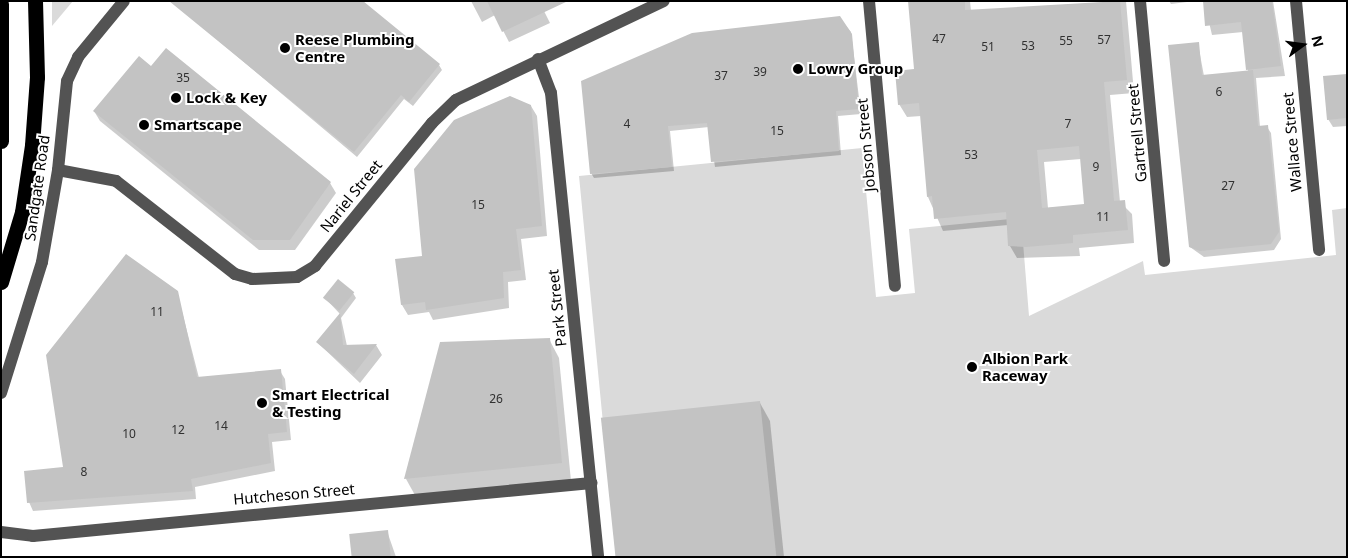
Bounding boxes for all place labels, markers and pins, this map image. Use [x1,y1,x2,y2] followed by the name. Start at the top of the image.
[295,30,414,65] place label: Reese Plumbing Centre
[279,42,291,54] marker: Reese Plumbing Centre
[808,60,903,78] place label: Lowry Group
[792,63,804,75] marker: Lowry Group
[186,89,267,107] place label: Lock & Key
[170,92,182,104] marker: Lock & Key
[154,116,242,134] place label: Smartscape
[138,119,150,131] marker: Smartscape
[982,349,1068,384] place label: Albion Park Raceway
[966,361,978,373] marker: Albion Park Raceway
[272,385,389,420] place label: Smart Electrical & Testing
[256,397,268,409] marker: Smart Electrical & Testing

